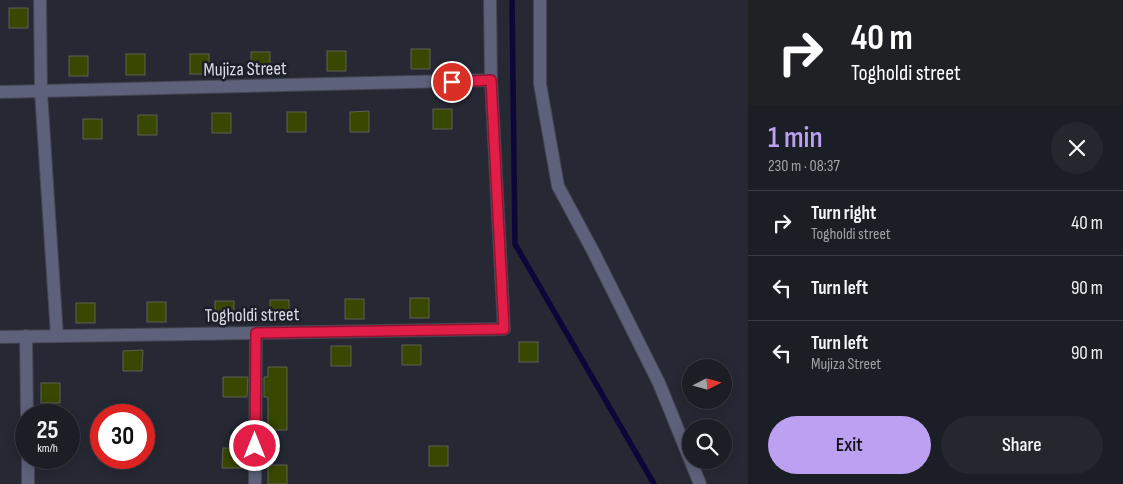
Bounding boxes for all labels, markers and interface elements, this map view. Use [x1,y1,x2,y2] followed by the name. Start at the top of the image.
[851,17,913,60] text: 40 m
[768,20,833,85] icon: right
[203,57,287,82] street label: Mujiza Street
[851,60,961,87] text: Togholdi street
[431,61,473,103] pin
[438,68,466,96] icon: arrive
[768,120,823,156] text: 1 min
[1051,122,1103,174] button: close
[768,157,840,176] text: 230 m · 08:37
[811,202,876,225] text: Turn right
[768,209,796,237] icon: right
[1071,212,1103,235] text: 40 m
[811,225,891,244] text: Togholdi street
[768,274,796,302] icon: left
[811,277,868,300] text: Turn left
[1071,277,1103,300] text: 90 m
[204,303,300,328] street label: Togholdi street
[811,332,868,355] text: Turn left
[768,339,796,367] icon: left
[1071,342,1103,365] text: 90 m
[811,355,881,374] text: Mujiza Street
[682,359,732,409] north arrow
[682,359,732,469] map controls
[90,404,155,469] speed limit sign: 30
[37,415,58,446] text: 25
[768,416,931,474] button: Exit
[941,416,1103,474] button: Share
[228,419,280,471] position arrow
[682,419,732,469] button: search
[37,441,58,456] text: km/h

